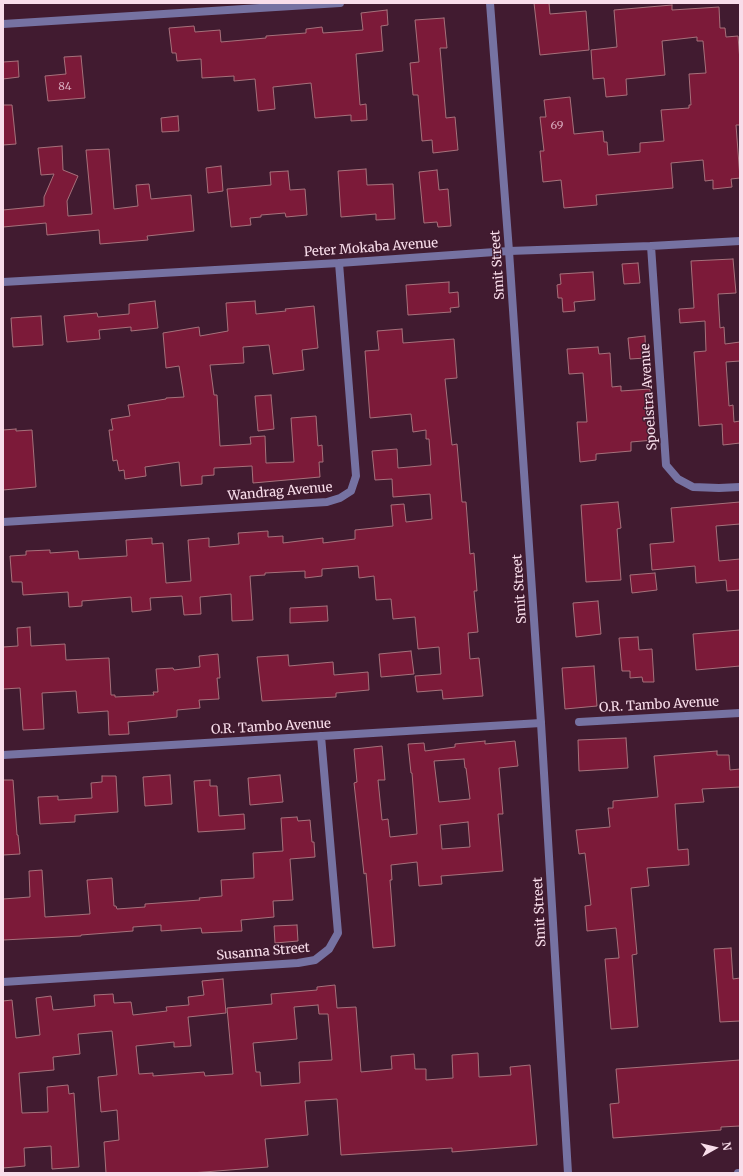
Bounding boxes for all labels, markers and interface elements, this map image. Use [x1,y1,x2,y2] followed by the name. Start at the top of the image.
[58,80,72,94] house number: 84
[550,119,564,133] house number: 69
[488,230,508,300] street label: Smit Street
[303,236,439,260] street label: Peter Mokaba Avenue
[637,343,661,451] street label: Spoelstra Avenue
[227,480,333,504] street label: Wandrag Avenue
[510,554,530,624] street label: Smit Street
[599,694,719,716] street label: O.R. Tambo Avenue
[211,716,331,738] street label: O.R. Tambo Avenue
[530,877,550,947] street label: Smit Street
[216,940,310,964] street label: Susanna Street
[695,1128,735,1168] north arrow
[719,1141,734,1152] text: N

